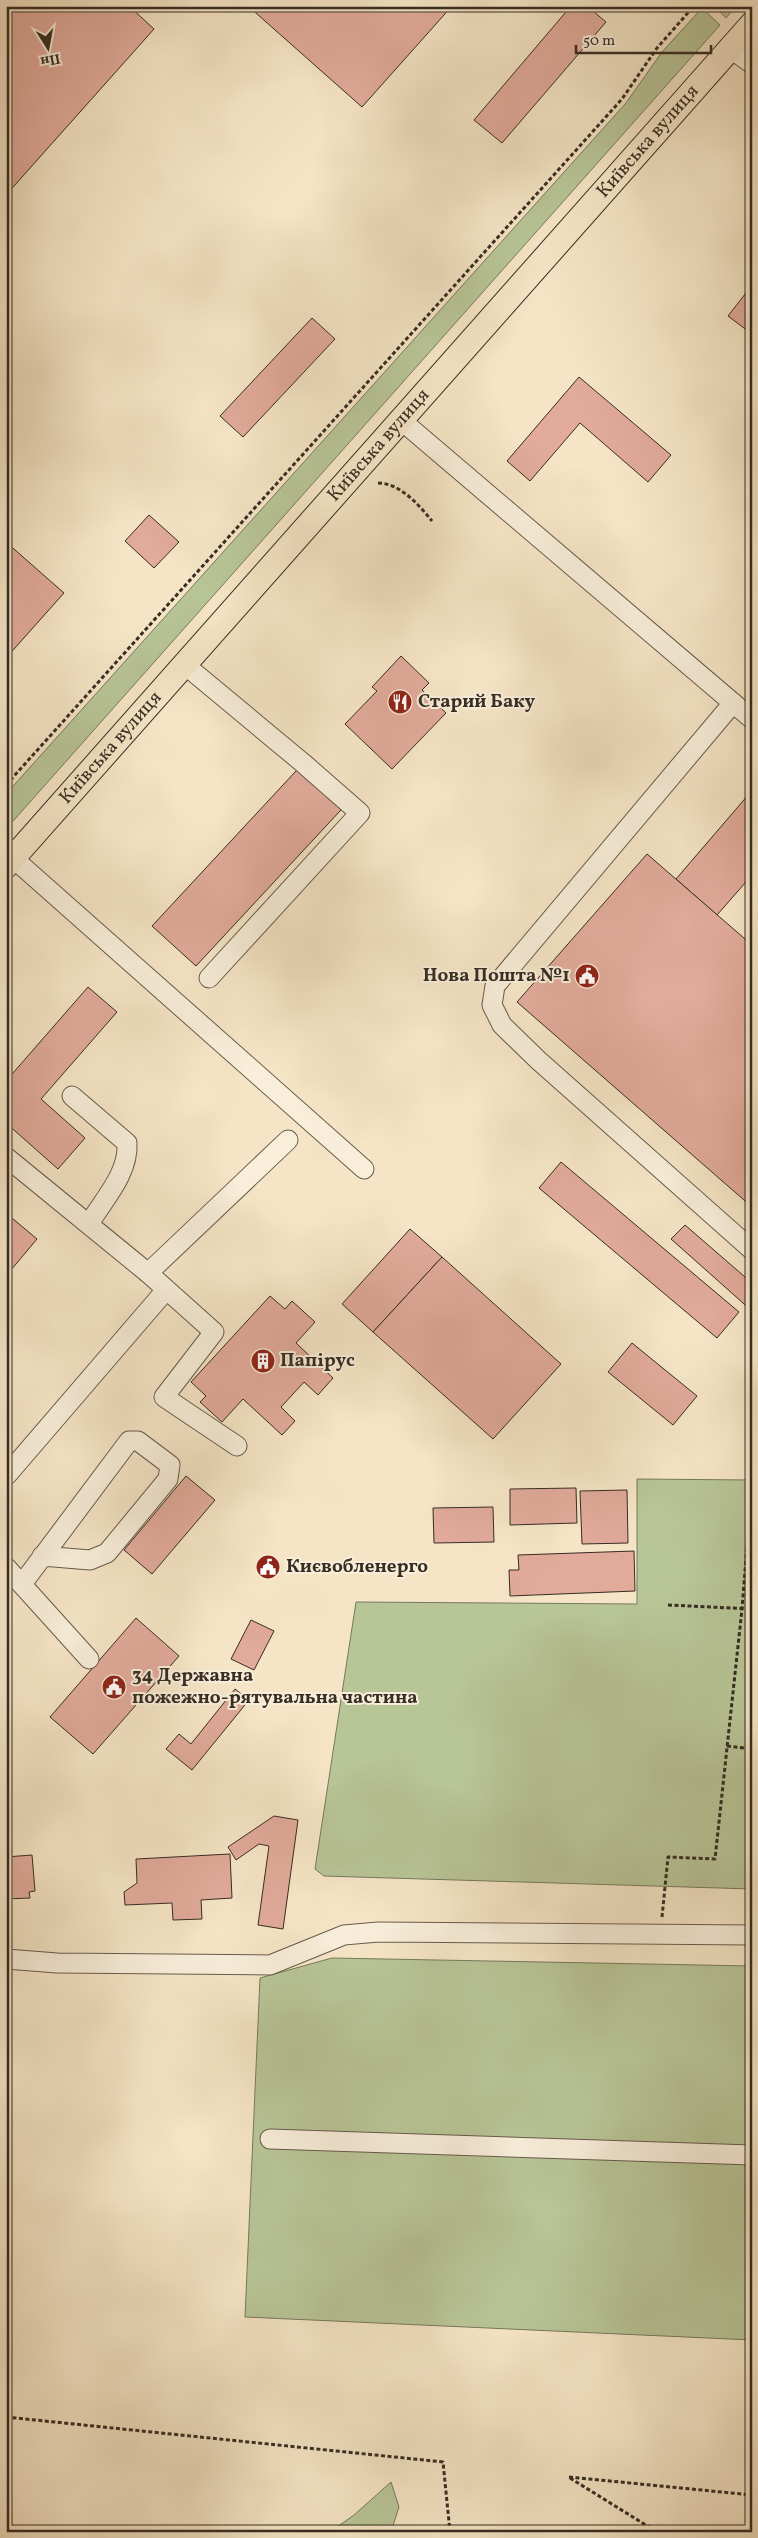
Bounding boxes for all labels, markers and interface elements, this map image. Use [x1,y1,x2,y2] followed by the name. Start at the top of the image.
[22,22,72,72] north arrow
[576,22,710,54] scale bar
[583,31,615,52] text: 50 m
[39,48,62,71] text: Пн
[591,79,705,204] street label: Київська вулиця
[321,383,436,508] street label: Київська вулиця
[54,685,168,810] street label: Київська вулиця
[387,689,413,715] restaurant icon: Старий Баку
[418,689,535,715] place label: Старий Баку
[423,963,570,989] place label: Нова Пошта №1
[574,963,600,989] public building icon: Нова Пошта №1
[250,1348,276,1374] building icon: Папірус
[280,1348,355,1374] place label: Папірус
[255,1554,281,1580] public building icon: Києвобленерго
[286,1554,428,1580] place label: Києвобленерго
[132,1663,418,1711] place label: 34 Державна пожежно-рятувальна частина
[101,1674,127,1700] public building icon: 34 Державна пожежно-рятувальна частина

